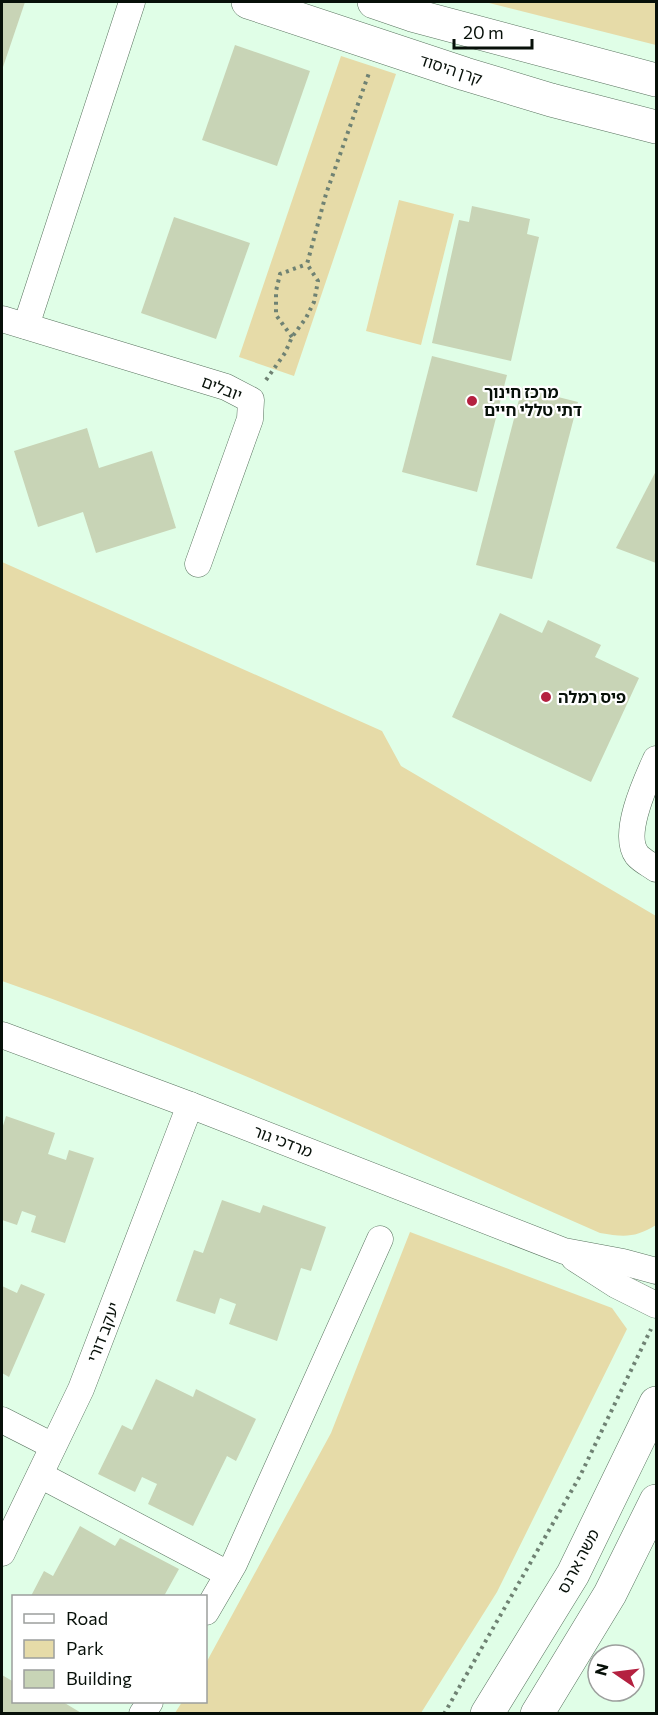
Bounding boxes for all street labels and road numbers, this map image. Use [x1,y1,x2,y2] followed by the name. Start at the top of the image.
[417,49,485,88] street label: קרן היסוד
[199,371,245,404] street label: יובלים
[251,1121,316,1161] street label: מרדכי גור
[82,1299,123,1365] street label: יעקב דורי
[553,1525,602,1596] street label: משה ארנס

